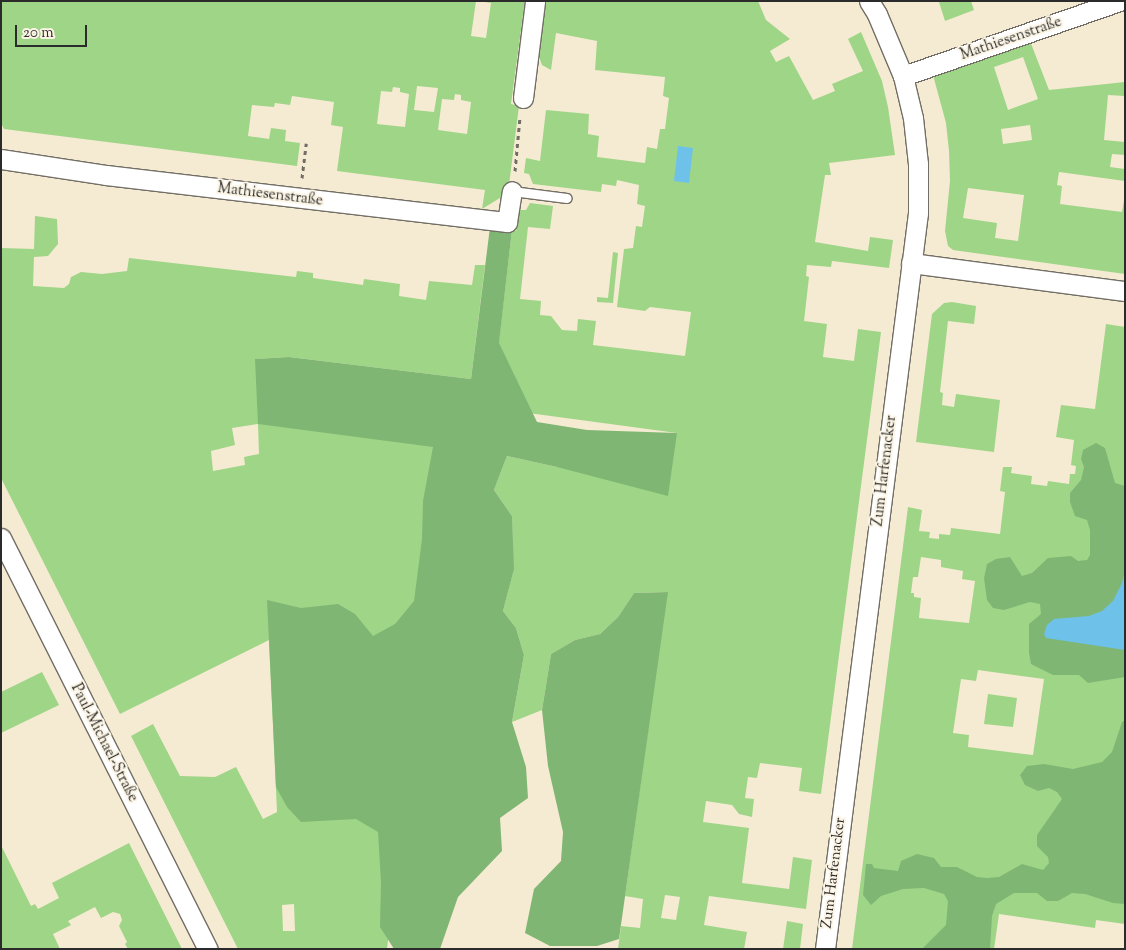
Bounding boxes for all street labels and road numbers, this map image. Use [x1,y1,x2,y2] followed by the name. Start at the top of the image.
[958,13,1064,65] street label: Mathiesenstraße
[216,180,324,210] street label: Mathiesenstraße
[869,415,901,527] street label: Zum Harfenacker
[66,681,142,805] street label: Paul-Michael-Straße
[818,817,850,929] street label: Zum Harfenacker

